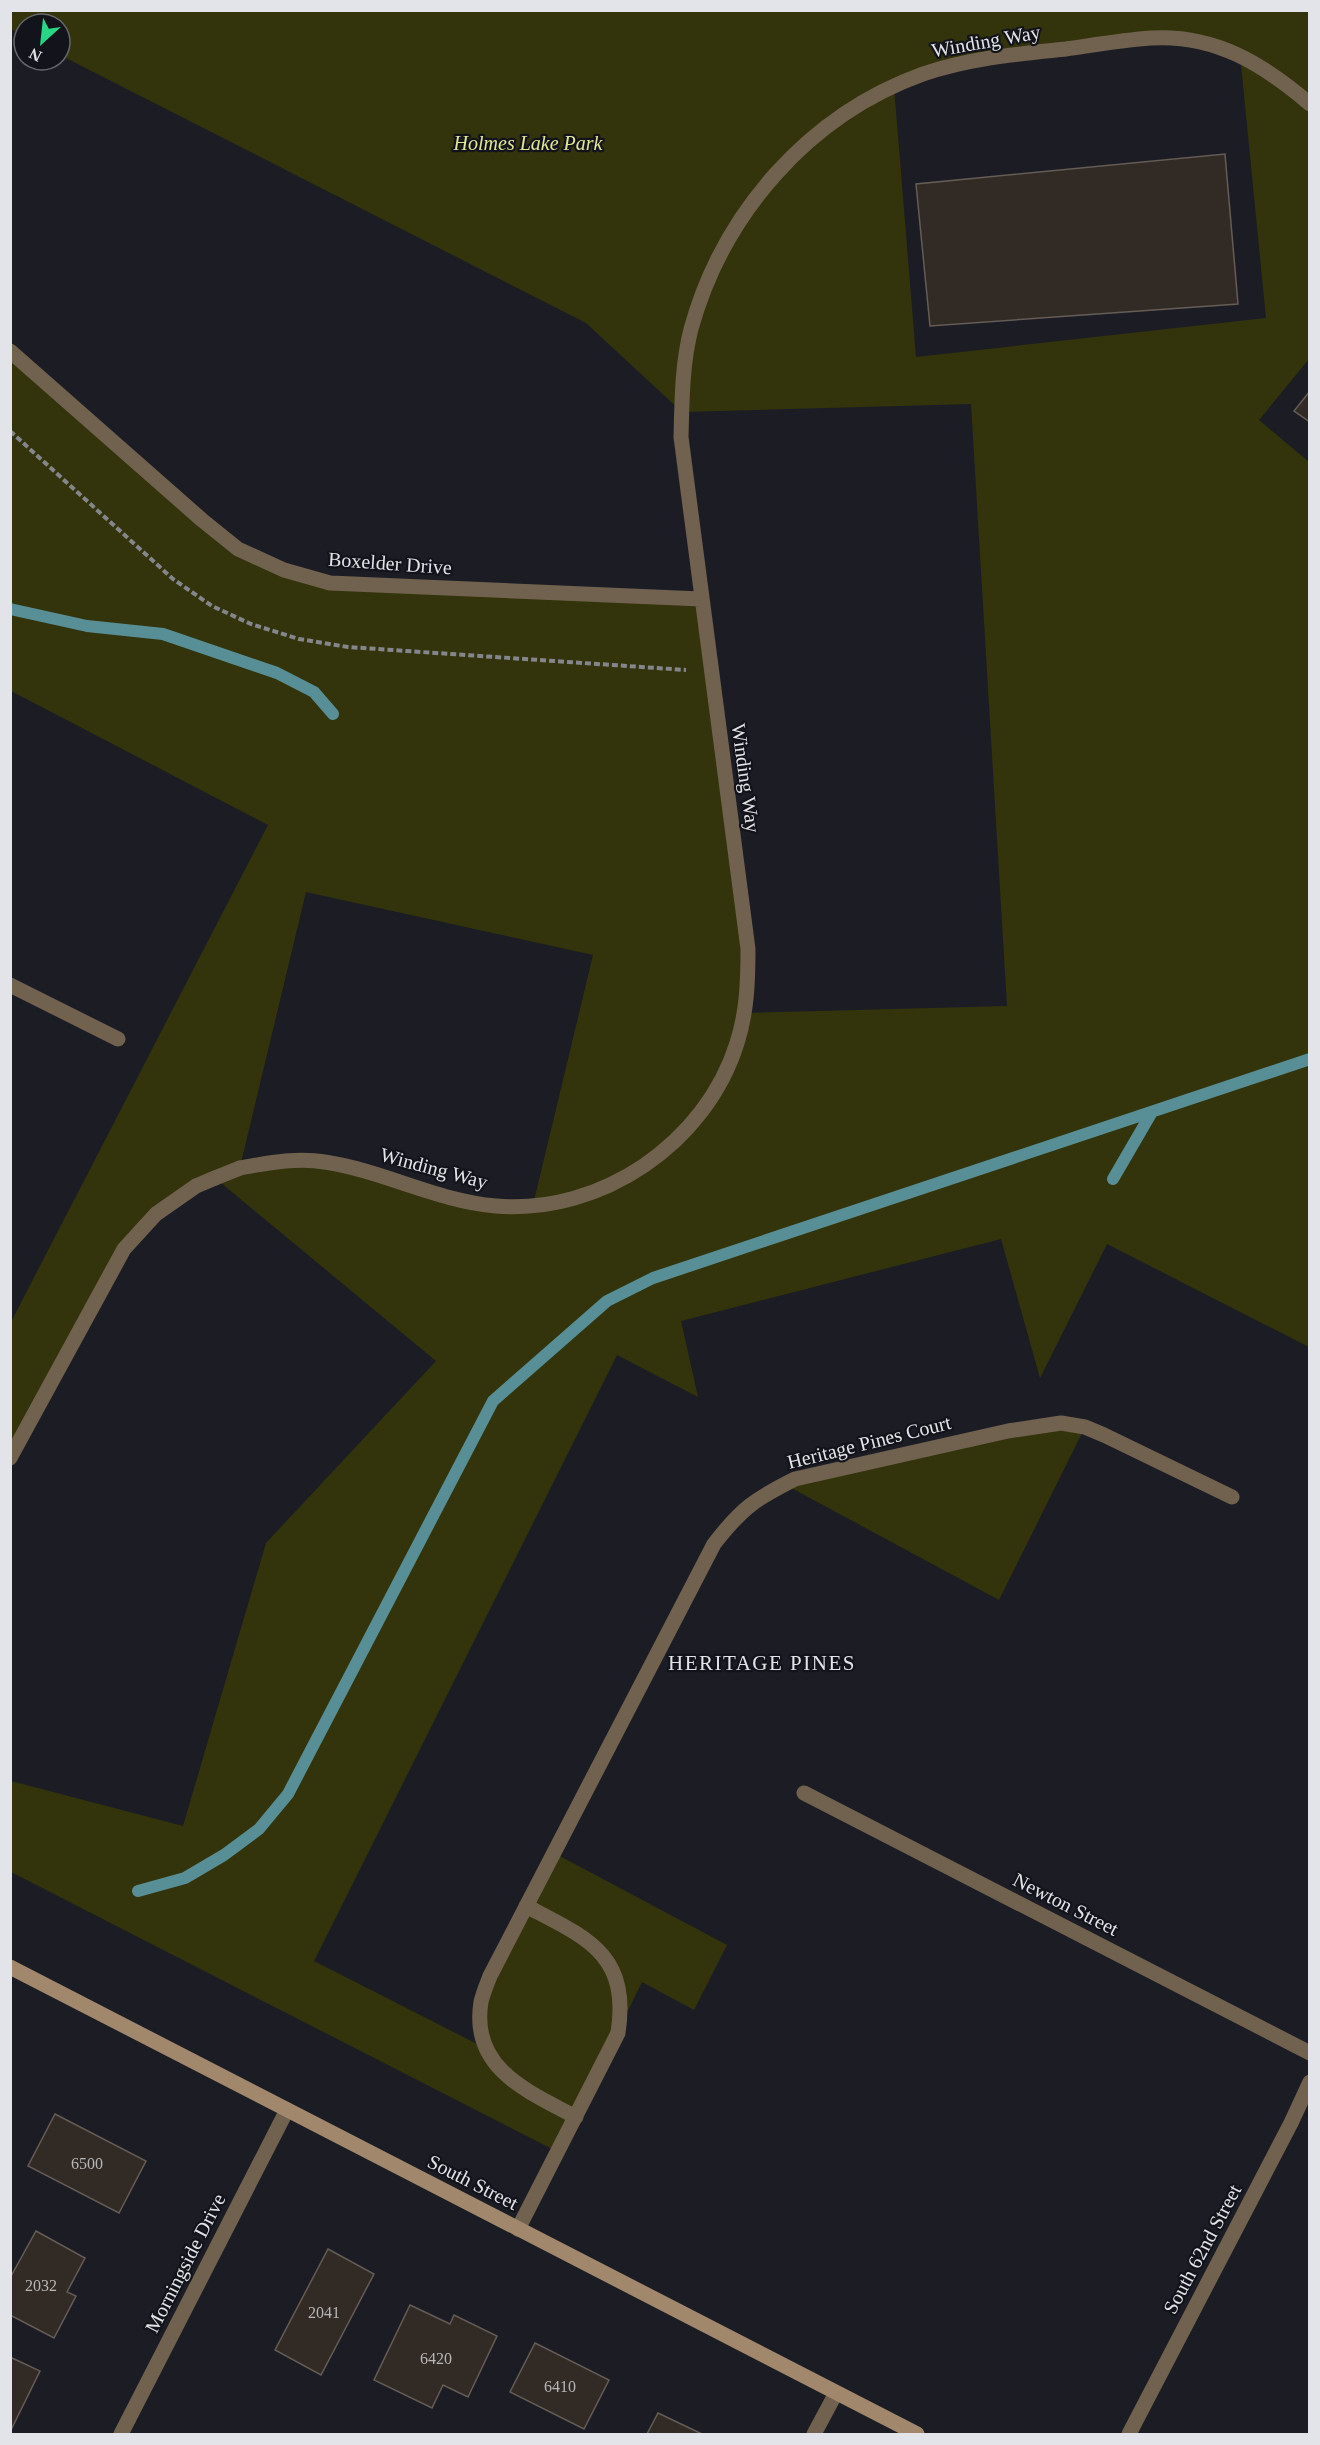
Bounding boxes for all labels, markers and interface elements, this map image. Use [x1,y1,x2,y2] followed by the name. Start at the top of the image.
[12,12,72,72] north arrow
[930,21,1042,62] street label: Winding Way
[26,45,44,65] text: N
[453,132,604,154] park label: Holmes Lake Park
[327,548,453,578] street label: Boxelder Drive
[726,722,765,834] street label: Winding Way
[378,1143,490,1194] street label: Winding Way
[785,1411,954,1474] street label: Heritage Pines Court
[668,1651,856,1675] district label: HERITAGE PINES
[1010,1868,1123,1940] street label: Newton Street
[424,2150,522,2214] street label: South Street
[71,2155,103,2172] house number: 6500
[1159,2180,1246,2317] street label: South 62nd Street
[141,2190,230,2337] street label: Morningside Drive
[25,2277,57,2294] house number: 2032
[308,2304,340,2321] house number: 2041
[420,2350,452,2367] house number: 6420
[544,2378,576,2395] house number: 6410

